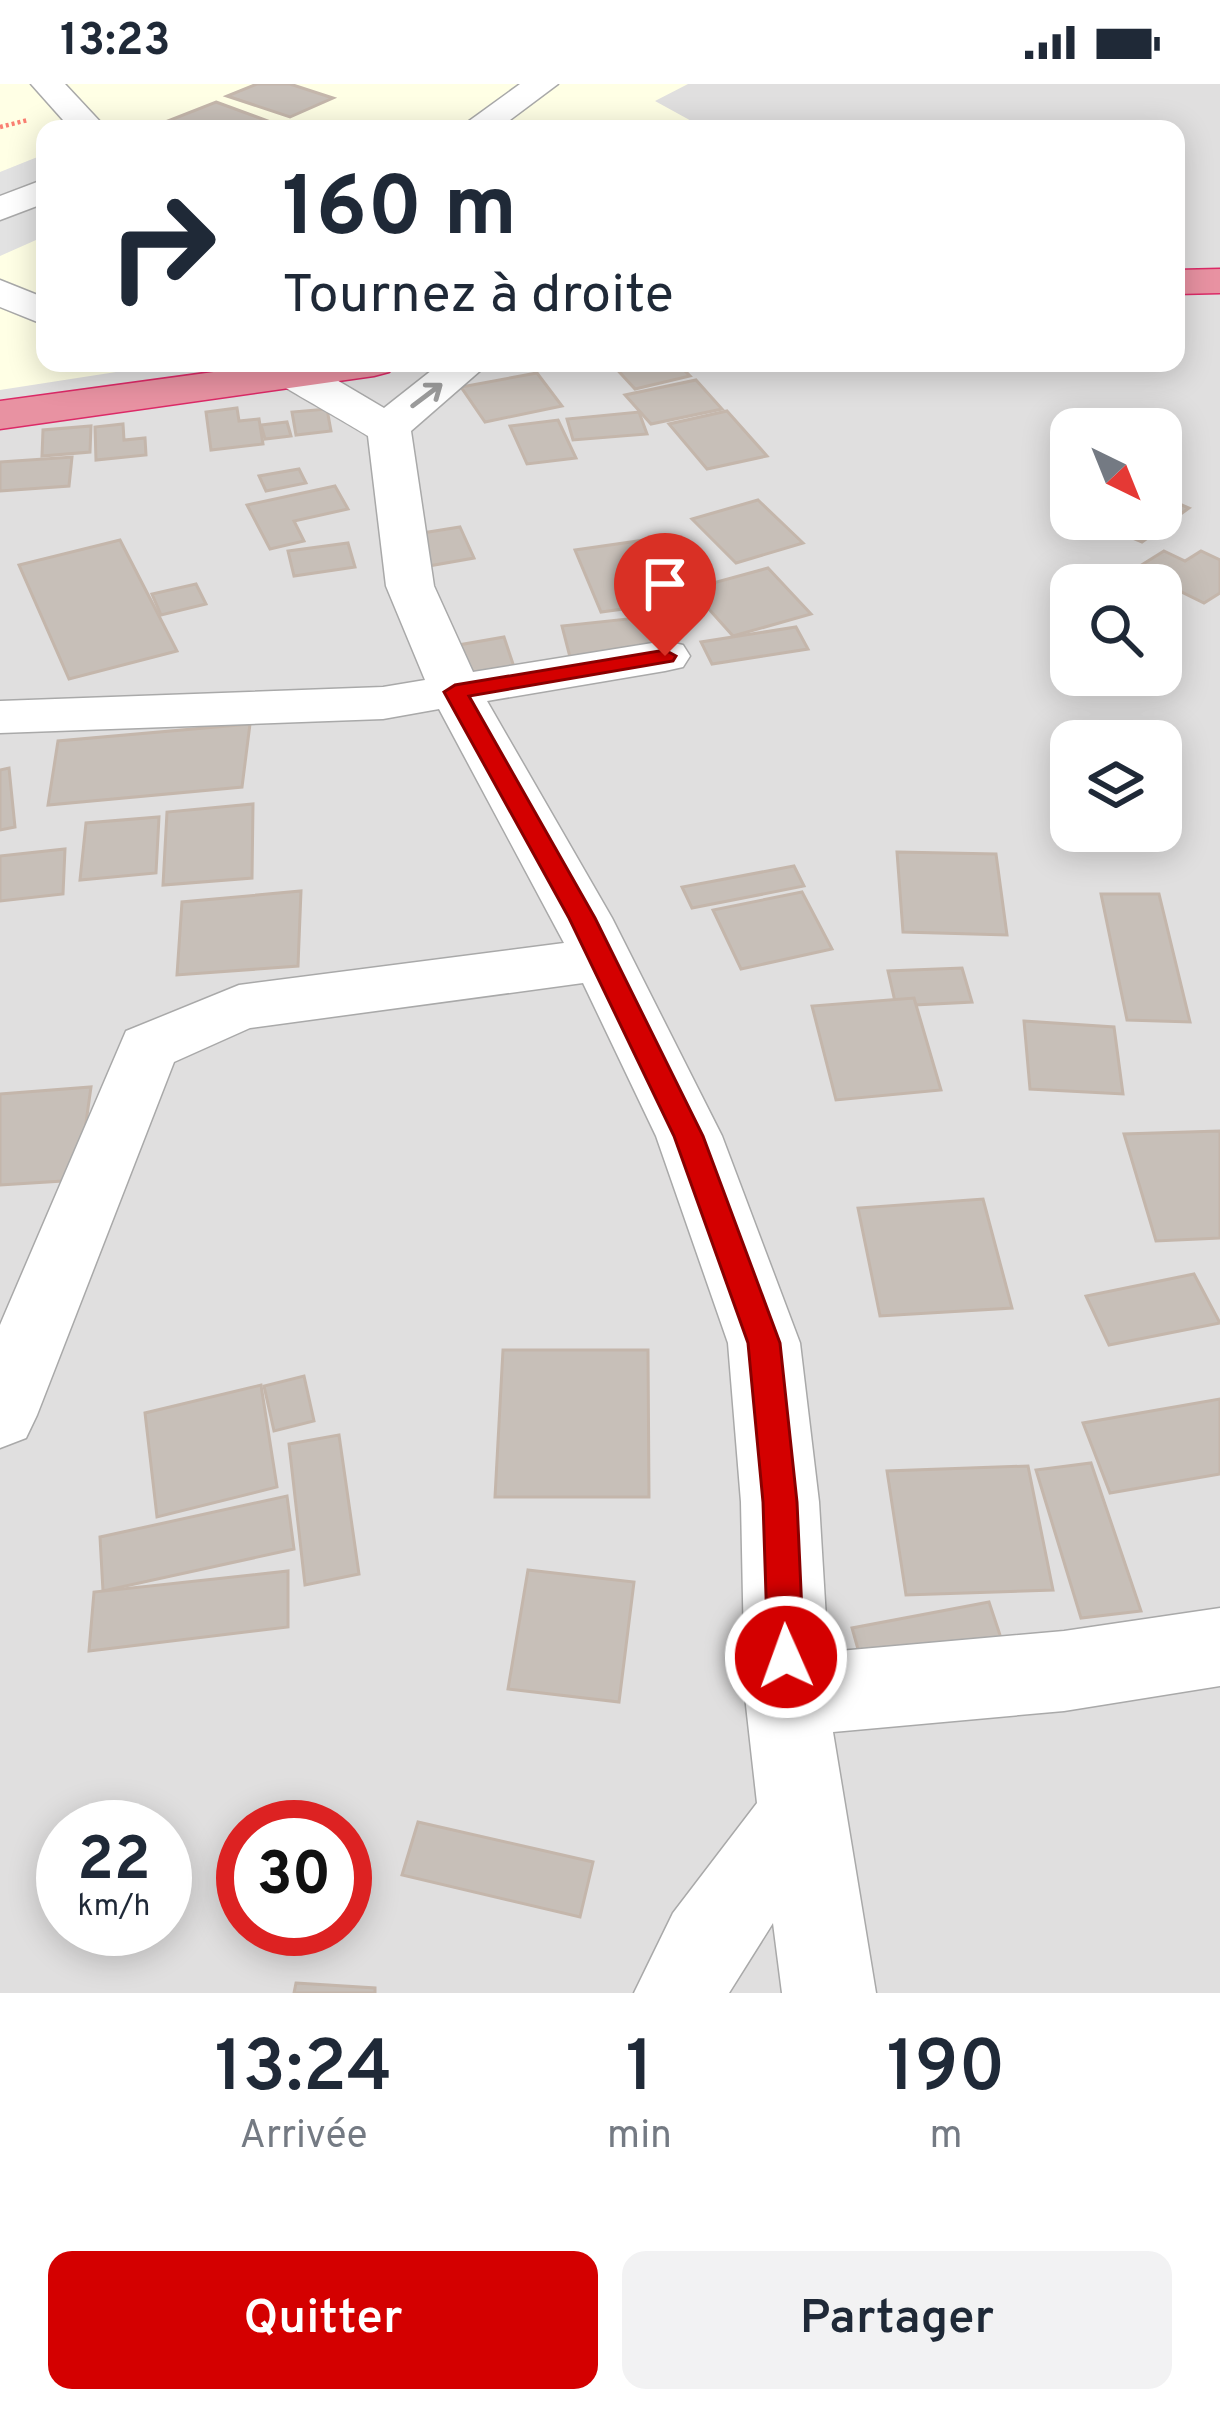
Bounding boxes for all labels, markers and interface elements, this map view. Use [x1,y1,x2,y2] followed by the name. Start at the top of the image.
[60,14,170,71] text: 13:23
[282,159,517,265] text: 160 m
[84,168,240,324] icon: right
[282,263,674,332] text: Tournez à droite
[410,382,442,408] one-way arrow
[1050,408,1182,540] north arrow
[1050,408,1182,852] map controls
[614,533,716,656] pin
[632,551,698,617] icon: arrive
[1050,564,1182,696] button: search
[1050,720,1182,852] button: layers
[723,1594,849,1720] position arrow
[216,1800,372,1956] speed limit sign: 30
[77,1825,151,1901] text: 22
[78,1889,150,1926] text: km/h
[215,2025,393,2117] text: 13:24
[625,2025,654,2117] text: 1
[887,2025,1005,2117] text: 190
[240,2113,368,2162] text: Arrivée
[607,2113,672,2162] text: min
[929,2113,963,2162] text: m
[48,2251,598,2389] button: Quitter
[622,2251,1172,2389] button: Partager

